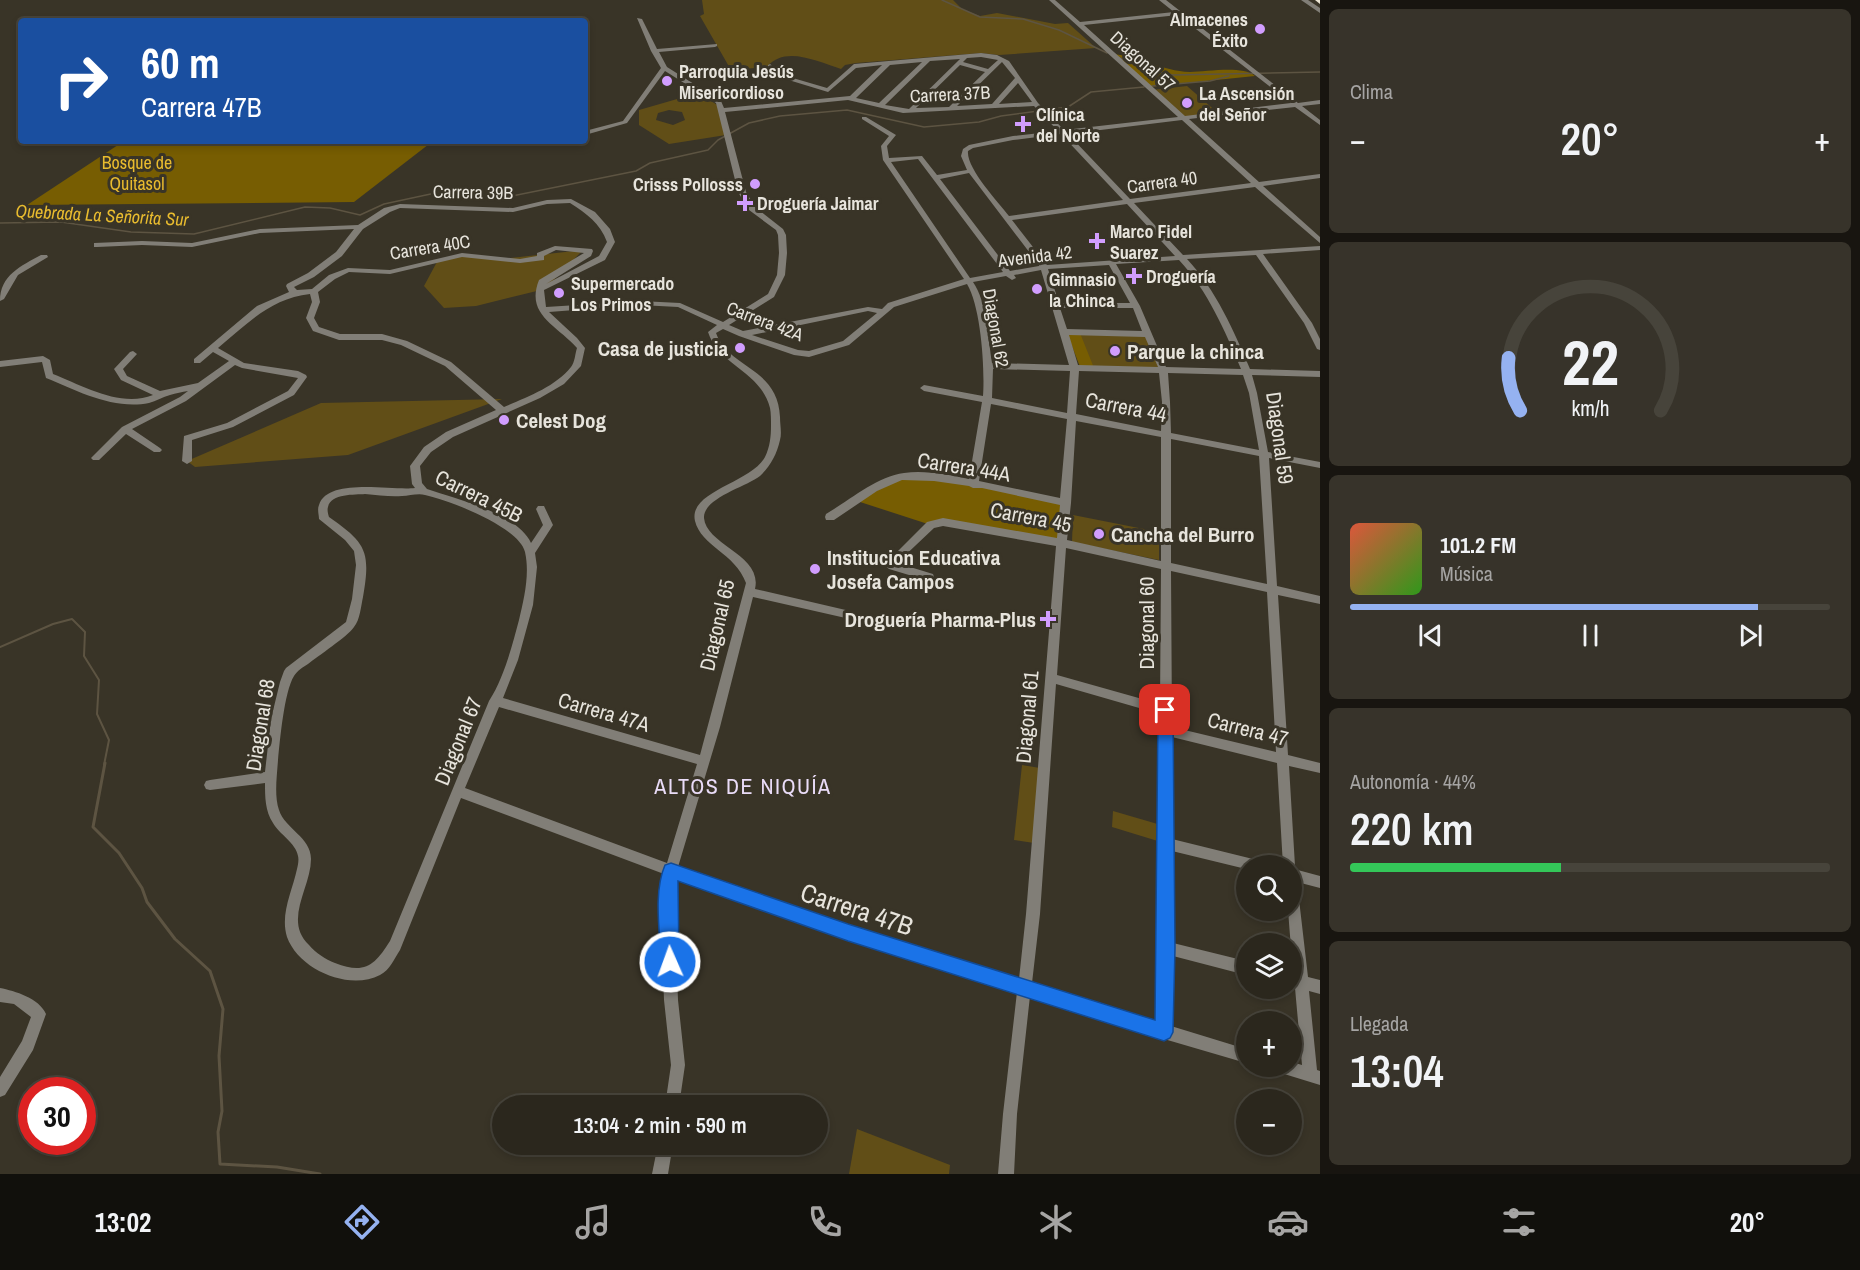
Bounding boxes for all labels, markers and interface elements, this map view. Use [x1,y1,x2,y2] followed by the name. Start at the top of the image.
[1170,7,1248,53] place label: Almacenes Éxito
[1253,22,1267,36] marker: Almacenes Éxito
[1105,25,1181,97] street label: Diagonal 57
[141,35,220,91] text: 60 m
[42,42,120,120] icon: right
[679,59,794,105] place label: Parroquia Jesús Misericordioso
[660,74,674,88] marker: Parroquia Jesús Misericordioso
[1350,78,1393,105] text: Clima
[909,79,991,109] street label: Carrera 37B
[1199,81,1294,127] place label: La Ascensión del Señor
[141,89,262,125] text: Carrera 47B
[1180,96,1194,110] marker: La Ascensión del Señor
[1036,102,1100,148] place label: Clínica del Norte
[1560,108,1620,169] text: 20°
[1014,115,1032,133] marker: Clínica del Norte
[1350,117,1366,161] text: −
[1814,117,1830,161] text: +
[102,150,172,196] park label: Bosque de Quitasol
[1125,165,1199,199] street label: Carrera 40
[633,172,743,197] place label: Crisss Pollosss
[748,177,762,191] marker: Crisss Pollosss
[433,179,514,205] street label: Carrera 39B
[757,191,879,216] place label: Droguería Jaimar
[738,196,752,210] marker: Droguería Jaimar
[15,198,190,232] water label: Quebrada La Señorita Sur
[1110,219,1192,265] place label: Marco Fidel Suarez
[388,228,472,266] street label: Carrera 40C
[1088,232,1106,250] marker: Marco Fidel Suarez
[996,239,1073,273] street label: Avenida 42
[1146,264,1217,289] place label: Droguería
[1049,267,1116,313] place label: Gimnasio la Chinca
[1127,269,1141,283] marker: Droguería
[571,271,674,317] place label: Supermercado Los Primos
[1030,282,1044,296] marker: Gimnasio la Chinca
[552,286,566,300] marker: Supermercado Los Primos
[977,287,1015,369] street label: Diagonal 62
[723,295,807,347] street label: Carrera 42A
[1562,320,1618,404] text: 22
[598,334,728,363] place label: Casa de justicia
[1127,337,1264,366] place label: Parque la chinca
[733,341,747,355] marker: Casa de justicia
[1108,344,1122,358] marker: Parque la chinca
[1083,385,1170,429] street label: Carrera 44
[1259,390,1301,486] street label: Diagonal 59
[1571,394,1609,423] text: km/h
[516,406,606,435] place label: Celest Dog
[497,413,511,427] marker: Celest Dog
[915,445,1013,489] street label: Carrera 44A
[430,462,528,530] street label: Carrera 45B
[988,495,1074,539] street label: Carrera 45
[1111,520,1255,549] place label: Cancha del Burro
[1092,527,1106,541] marker: Cancha del Burro
[1440,530,1516,560] text: 101.2 FM
[827,543,1001,596] place label: Institucion Educativa Josefa Campos
[1440,560,1493,587] text: Música
[808,562,822,576] marker: Institucion Educativa Josefa Campos
[692,576,742,674] street label: Diagonal 65
[1132,577,1161,669] street label: Diagonal 60
[845,605,1036,634] place label: Droguería Pharma-Plus
[1041,612,1055,626] marker: Droguería Pharma-Plus
[1414,619,1447,652] icon: previous
[1574,619,1607,652] icon: pause
[1734,619,1767,652] icon: next
[1009,669,1046,765] street label: Diagonal 61
[238,677,282,773] street label: Diagonal 68
[1139,684,1190,735] pin
[555,685,654,739] street label: Carrera 47A
[427,693,489,789] street label: Diagonal 67
[1148,693,1181,726] icon: arrive
[1205,705,1291,753] street label: Carrera 47
[1350,768,1476,795] text: Autonomía · 44%
[653,771,832,801] district label: ALTOS DE NIQUÍA
[1350,798,1474,859] text: 220 km
[1236,855,1302,1155] map controls
[1236,855,1302,921] button: search
[796,874,918,944] street label: Carrera 47B
[638,930,702,994] position arrow
[1236,933,1302,999] button: layers
[1350,1010,1408,1037] text: Llegada
[1236,1011,1302,1077] button: +
[1350,1040,1444,1101] text: 13:04
[18,1077,96,1155] speed limit sign: 30
[1236,1089,1302,1155] button: −
[573,1110,747,1140] text: 13:04 · 2 min · 590 m
[341,1201,383,1243] icon: directions
[572,1201,614,1243] icon: music
[804,1201,846,1243] icon: phone
[1035,1201,1077,1243] icon: climate
[1267,1201,1309,1243] icon: car
[1498,1201,1540,1243] icon: filters
[95,1204,151,1240] text: 13:02
[1730,1204,1765,1240] text: 20°

